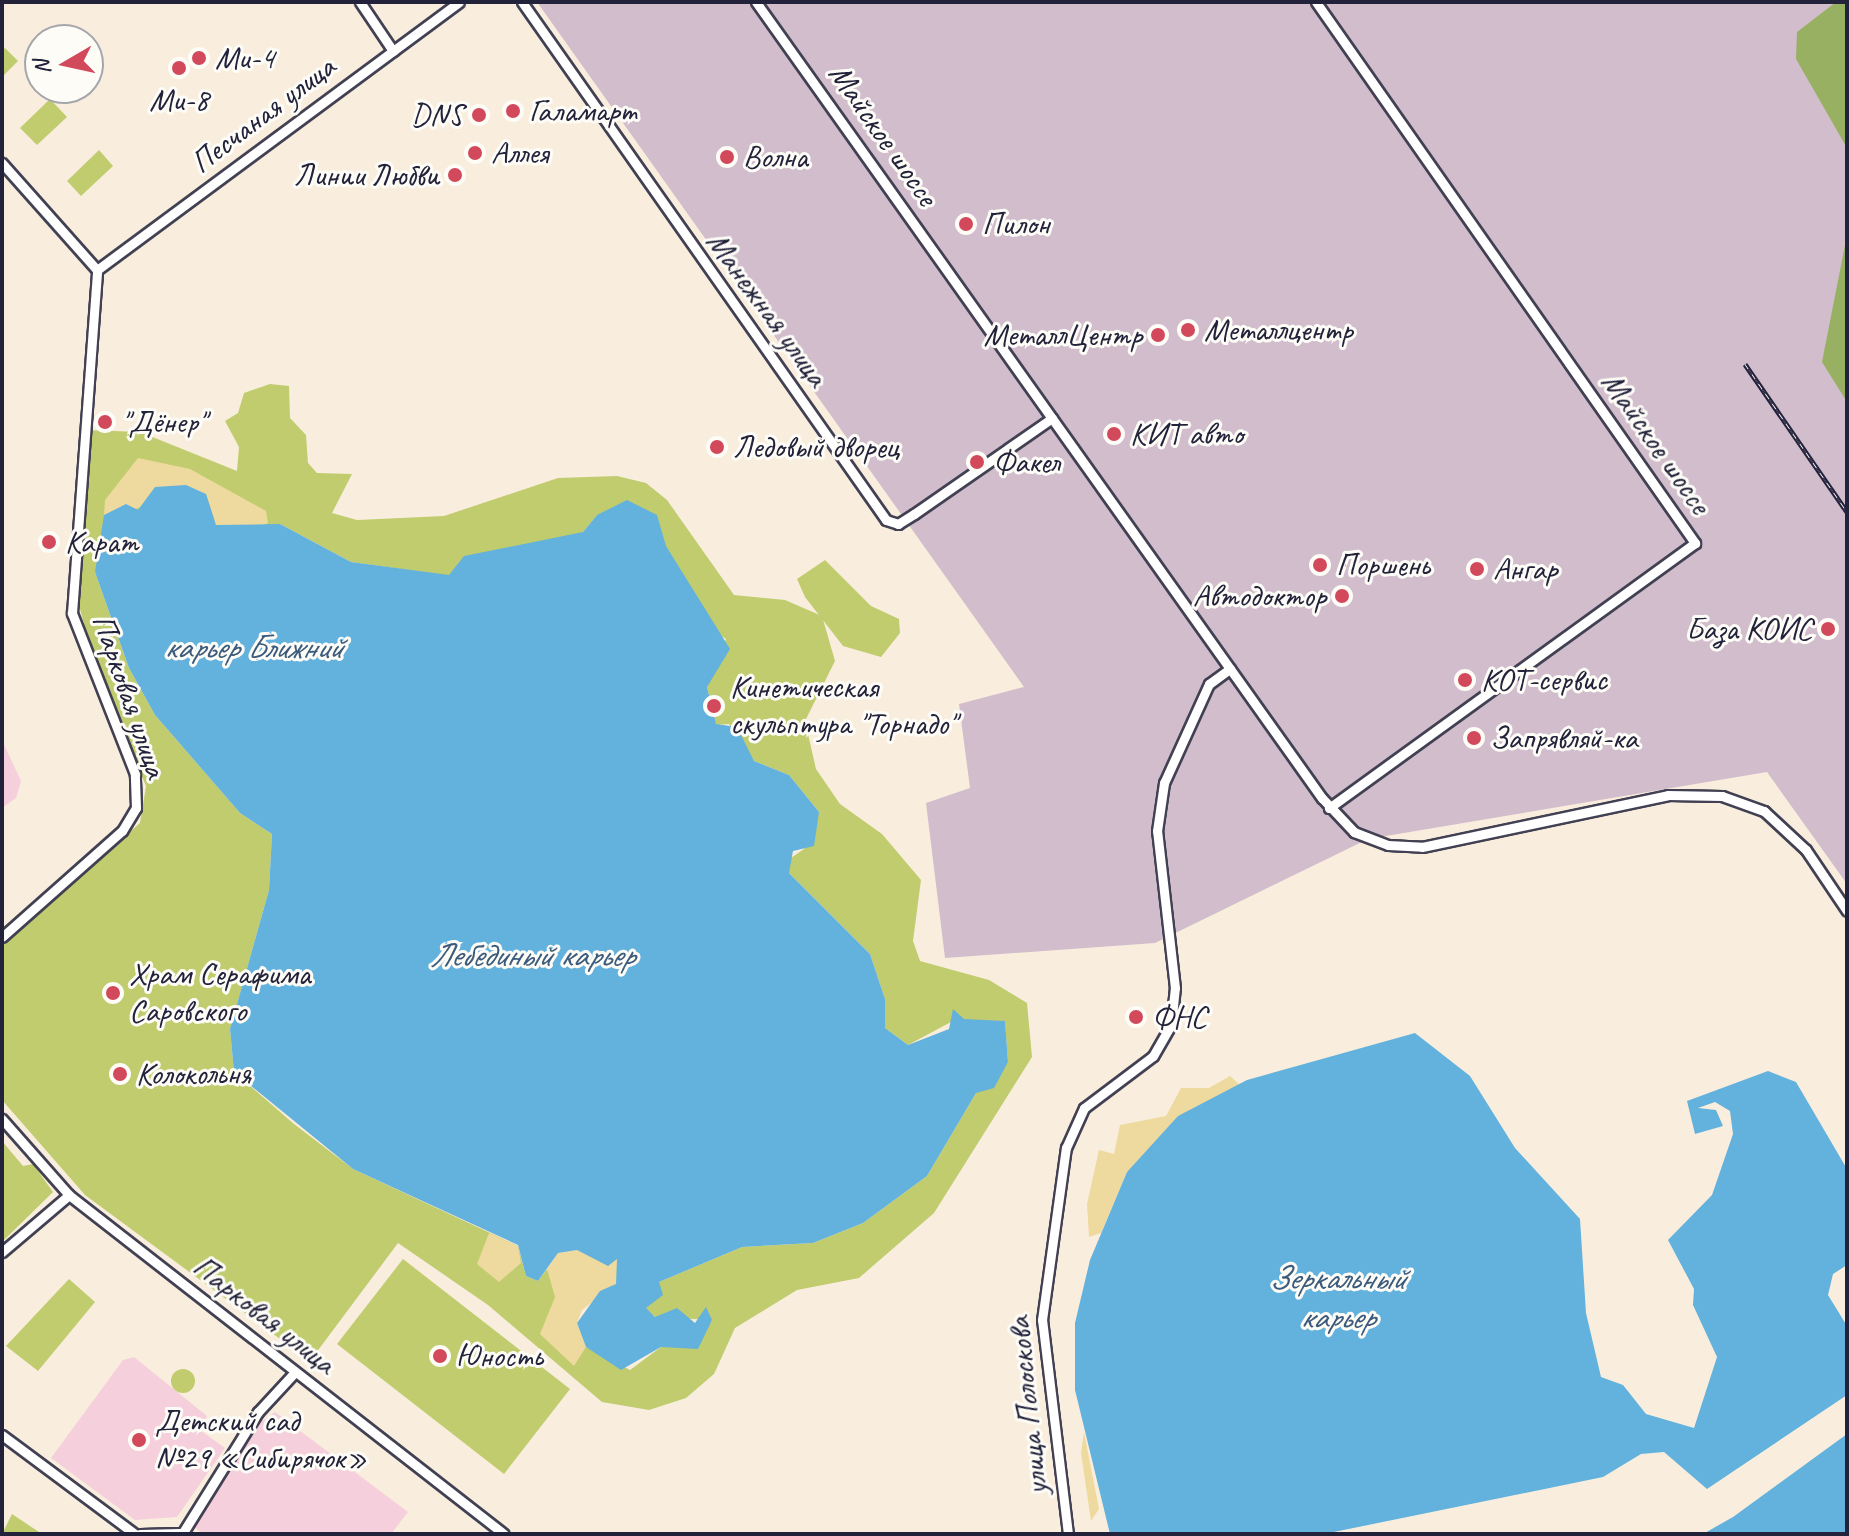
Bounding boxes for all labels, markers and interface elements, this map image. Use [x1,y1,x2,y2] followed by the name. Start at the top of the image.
[24,24,104,104] north arrow
[215,39,274,77] place label: Ми-4
[182,48,344,182] street label: Песчаная улица
[190,49,208,67] marker: Ми-4
[820,56,946,214] street label: Майское шоссе
[27,59,57,76] text: N
[170,59,188,77] marker: Ми-8
[149,81,209,119] place label: Ми-8
[529,92,636,130] place label: Галамарт
[411,96,463,134] place label: DNS
[504,102,522,120] marker: Галамарт
[470,106,488,124] marker: DNS
[491,134,548,172] place label: Аллея
[743,138,808,176] place label: Волна
[466,144,484,162] marker: Аллея
[718,148,736,166] marker: Волна
[292,156,439,194] place label: Линии Любви
[446,166,464,184] marker: Линии Любви
[982,205,1049,243] place label: Пилон
[957,215,975,233] marker: Пилон
[697,223,837,395] street label: Манежная улица
[1204,311,1353,349] place label: Металлцентр
[983,316,1142,354] place label: МеталлЦентр
[1179,321,1197,339] marker: Металлцентр
[1149,326,1167,344] marker: МеталлЦентр
[1593,364,1719,522] street label: Майское шоссе
[121,403,205,441] place label: "Дёнер"
[96,413,114,431] marker: "Дёнер"
[1130,415,1243,453] place label: КИТ авто
[1105,425,1123,443] marker: КИТ авто
[733,428,899,466] place label: Ледовый дворец
[708,438,726,456] marker: Ледовый дворец
[993,443,1060,481] place label: Факел
[968,453,986,471] marker: Факел
[65,523,138,561] place label: Карат
[40,533,58,551] marker: Карат
[1336,546,1430,584] place label: Поршень
[1493,550,1557,588] place label: Ангар
[1311,556,1329,574] marker: Поршень
[1468,560,1486,578] marker: Ангар
[1193,577,1326,615] place label: Автодоктор
[1333,587,1351,605] marker: Автодоктор
[83,608,175,784] street label: Парковая улица
[1686,610,1812,648] place label: База КОИС
[1819,620,1837,638] marker: База КОИС
[160,627,346,667] water label: карьер Ближний
[1481,661,1607,699] place label: КОТ-сервис
[730,669,956,744] place label: Кинетическая скульптура "Торнадо"
[1456,671,1474,689] marker: КОТ-сервис
[705,697,723,715] marker: Кинетическая скульптура "Торнадо"
[1490,719,1638,757] place label: Запрявляй-ка
[1465,729,1483,747] marker: Запрявляй-ка
[430,935,634,975] water label: Лебединый карьер
[129,956,308,1031] place label: Храм Серафима Саровского
[104,984,122,1002] marker: Храм Серафима Саровского
[1152,998,1206,1036] place label: ФНС
[1127,1008,1145,1026] marker: ФНС
[136,1055,251,1093] place label: Колокольня
[111,1065,129,1083] marker: Колокольня
[184,1247,344,1383] street label: Парковая улица
[1269,1257,1405,1336] water label: Зеркальный карьер
[1000,1315,1056,1497] street label: улица Полоскова
[456,1337,543,1375] place label: Юность
[431,1347,449,1365] marker: Юность
[155,1403,367,1478] place label: Детский сад №29 «Сибирячок»
[130,1431,148,1449] marker: Детский сад №29 «Сибирячок»

